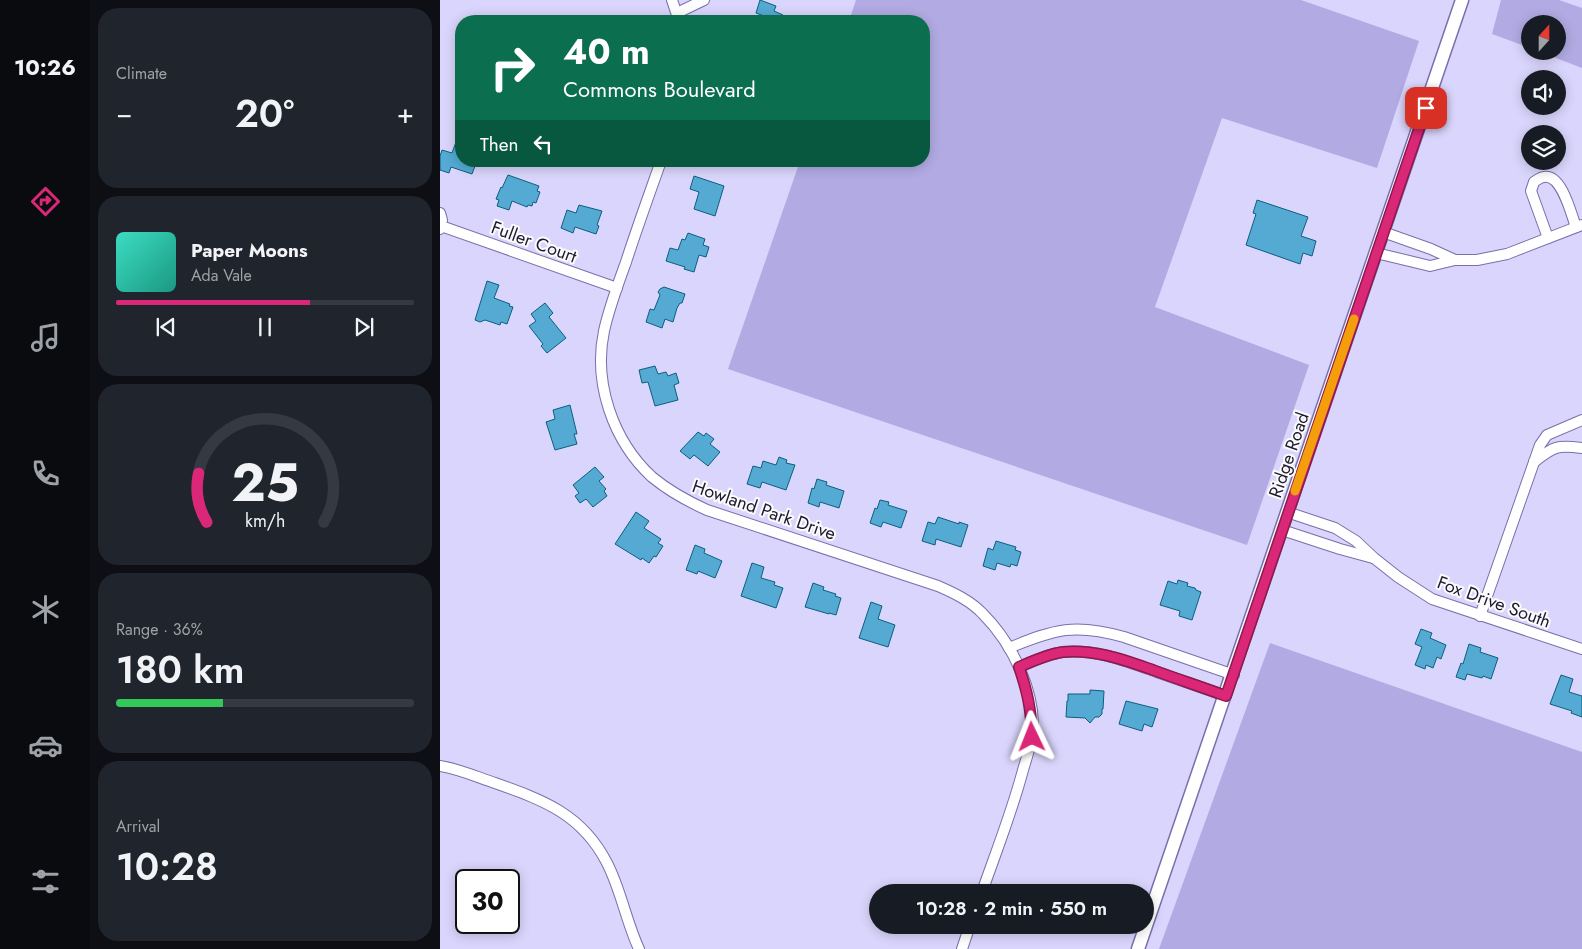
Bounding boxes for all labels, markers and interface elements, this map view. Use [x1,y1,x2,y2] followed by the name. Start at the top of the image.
[1521,15,1566,60] north arrow
[1521,15,1566,170] map controls
[563,27,650,77] text: 40 m
[480,35,545,100] icon: right
[14,51,76,83] text: 10:26
[116,62,167,85] text: Climate
[1521,70,1566,115] button: sound
[563,73,756,105] text: Commons Boulevard
[235,86,294,141] text: 20°
[1405,87,1447,129] pin
[116,93,133,134] text: −
[397,93,414,134] text: +
[1412,94,1440,122] icon: arrive
[1521,125,1566,170] button: layers
[529,130,557,158] icon: left
[480,131,519,158] text: Then
[28,184,63,219] icon: directions
[488,215,581,270] street label: Fuller Court
[191,237,308,264] text: Paper Moons
[191,264,252,287] text: Ada Vale
[152,313,180,341] icon: previous
[251,313,279,341] icon: pause
[350,313,378,341] icon: next
[28,320,63,355] icon: music
[1262,409,1316,501] street label: Ridge Road
[231,445,299,521] text: 25
[28,456,63,491] icon: phone
[689,473,839,547] street label: Howland Park Drive
[245,508,285,534] text: km/h
[1433,569,1555,635] street label: Fox Drive South
[28,592,63,627] icon: climate
[116,618,203,641] text: Range · 36%
[116,642,244,697] text: 180 km
[1005,710,1057,762] position arrow
[28,728,63,763] icon: car
[116,815,160,838] text: Arrival
[116,839,218,894] text: 10:28
[28,864,63,899] icon: filters
[455,869,520,934] speed limit sign: 30
[916,895,1107,922] text: 10:28 · 2 min · 550 m

